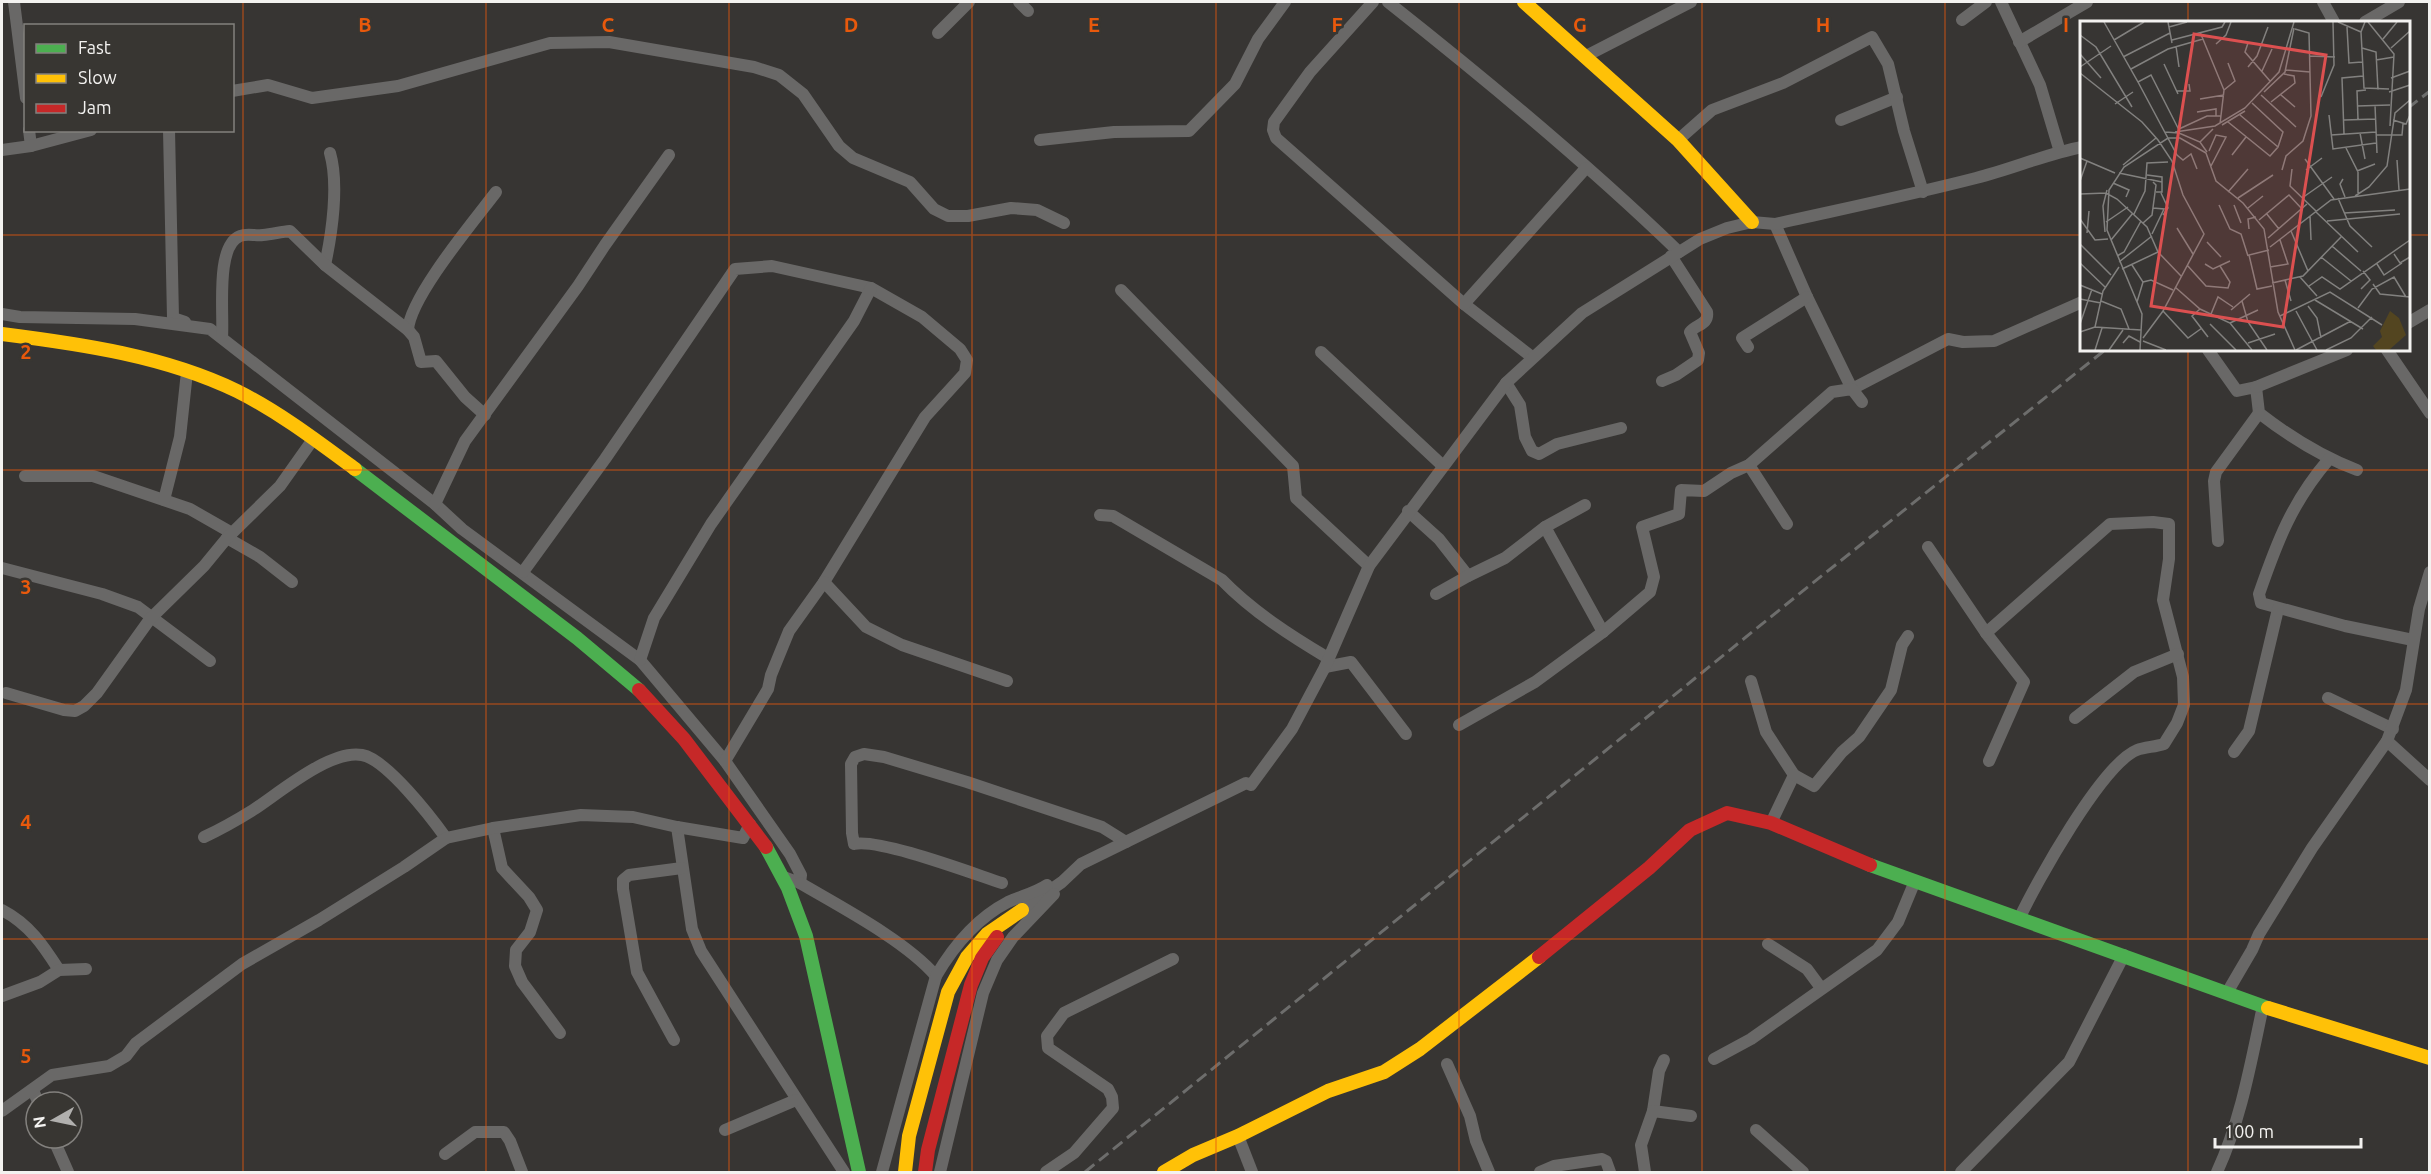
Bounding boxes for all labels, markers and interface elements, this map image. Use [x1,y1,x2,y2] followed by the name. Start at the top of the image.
[358,13,372,36] text: B
[602,13,615,36] text: C
[844,13,858,36] text: D
[1088,13,1100,36] text: E
[1331,13,1343,36] text: F
[1573,13,1587,36] text: G
[1816,13,1830,36] text: H
[2063,13,2069,36] text: I
[2080,21,2410,351] inset map
[24,24,234,132] legend
[78,37,111,57] text: Fast
[78,67,117,87] text: Slow
[78,97,112,117] text: Jam
[20,340,32,363] text: 2
[20,575,32,598] text: 3
[20,810,32,833] text: 4
[20,1044,32,1067] text: 5
[24,1090,84,1150] north arrow
[2215,1111,2360,1149] scale bar
[29,1115,49,1130] text: N
[2224,1121,2274,1141] text: 100 m

